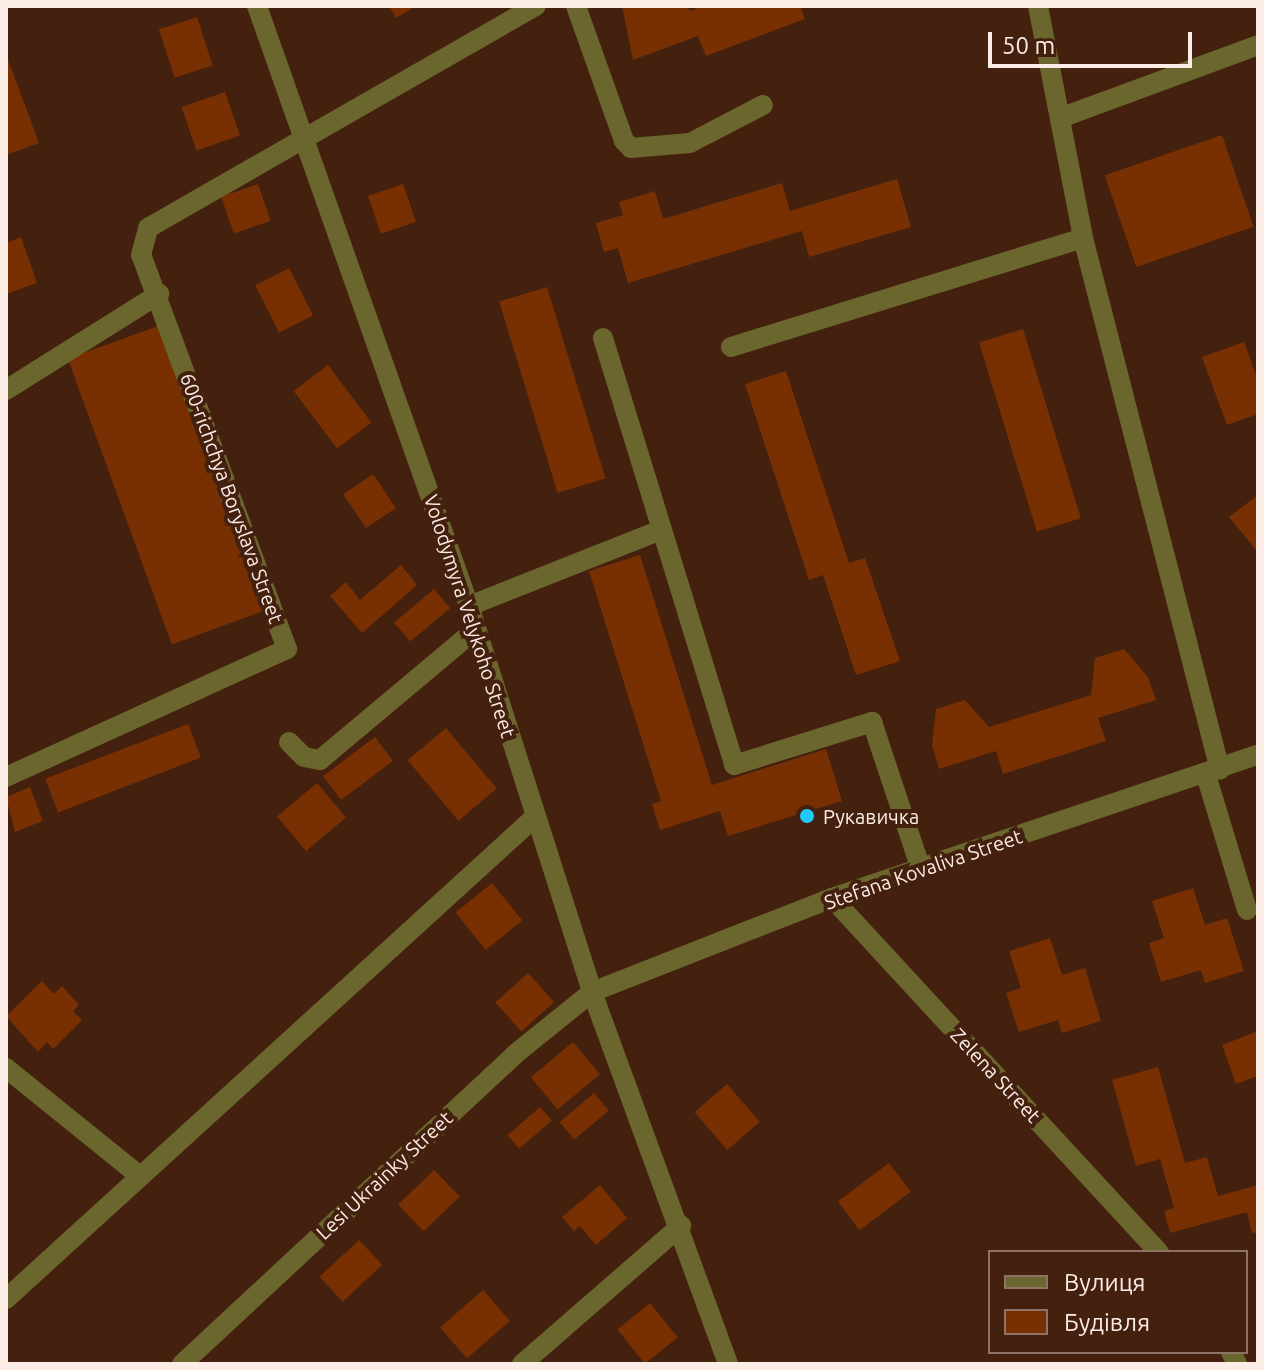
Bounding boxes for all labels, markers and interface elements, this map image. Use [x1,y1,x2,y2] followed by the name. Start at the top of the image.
[992,16,1196,66] scale bar
[1002,32,1055,59] text: 50 m
[175,370,289,626] street label: 600-richchya Boryslava Street
[419,491,521,741] street label: Volodymyra Velykoho Street
[823,804,919,828] place label: Рукавичка
[798,807,816,825] marker: Рукавичка
[821,824,1025,914] street label: Stefana Kovaliva Street
[946,1023,1046,1127] street label: Zelena Street
[311,1106,457,1244] street label: Lesi Ukrainky Street
[988,1250,1248,1354] legend
[1064,1269,1146,1296] text: Вулиця
[1064,1309,1150,1336] text: Будівля

